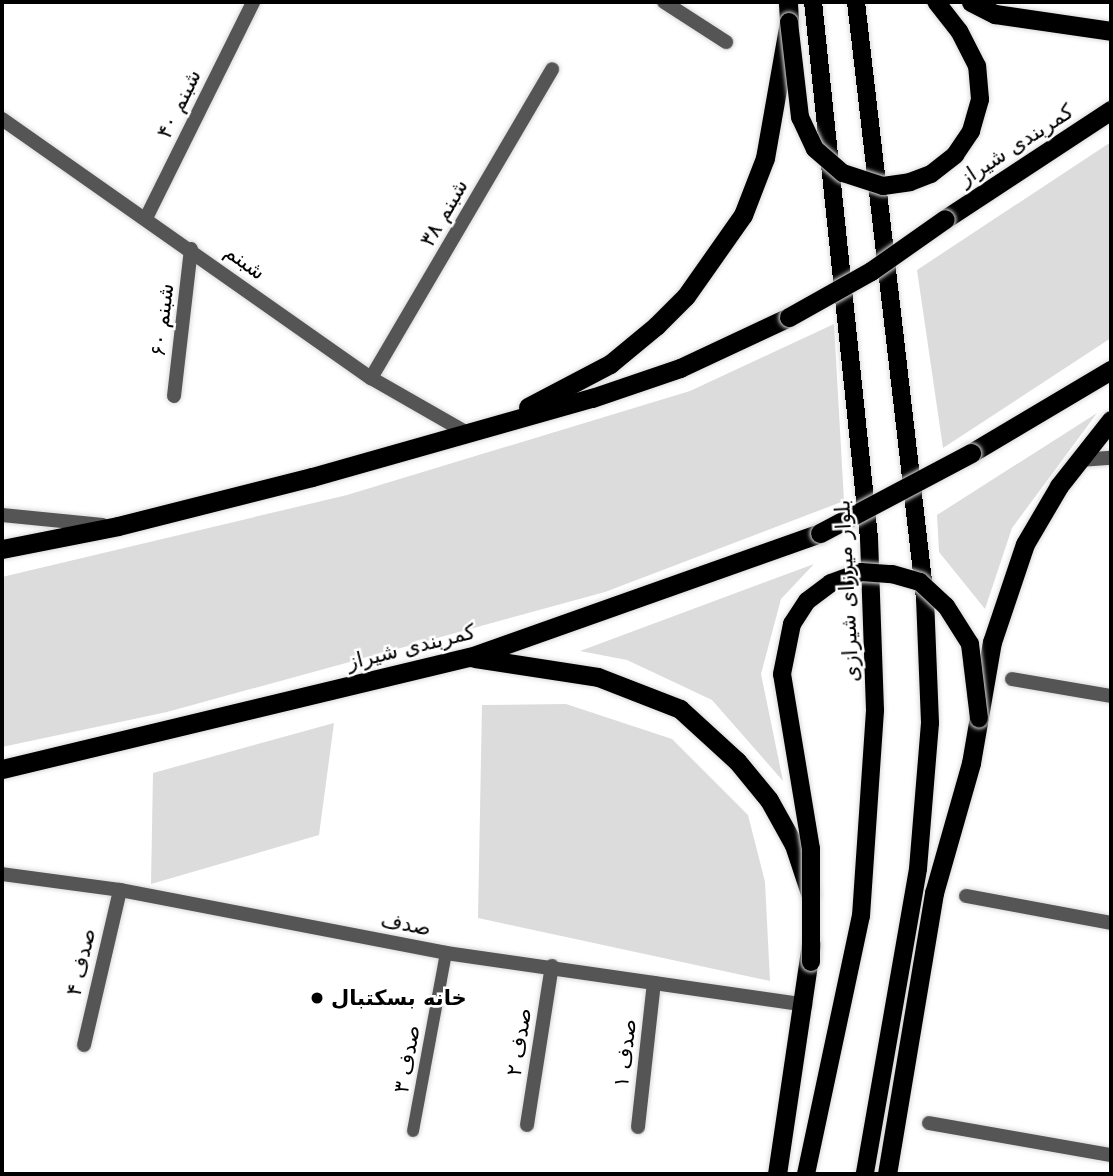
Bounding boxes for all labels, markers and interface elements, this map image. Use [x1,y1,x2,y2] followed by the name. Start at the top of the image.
[152,65,206,143] street label: شبنم ۴۰
[954,99,1078,191] street label: کمربندی شیراز
[415,175,473,251] street label: شبنم ۳۸
[220,239,270,285] street label: شبنم
[145,282,179,358] street label: ۶۰ شبنم
[830,499,864,683] street label: بلوار میرزای شیرازی
[344,619,478,675] street label: کمربندی شیراز
[379,907,433,941] street label: صدف
[61,926,101,998] street label: ۴ صدف
[331,985,467,1011] place label: خانه بسکتبال
[309,990,325,1006] marker: خانه بسکتبال
[501,1006,537,1078] street label: ۲ صدف
[608,1017,642,1089] street label: ۱ صدف
[389,1023,425,1095] street label: صدف ۳

